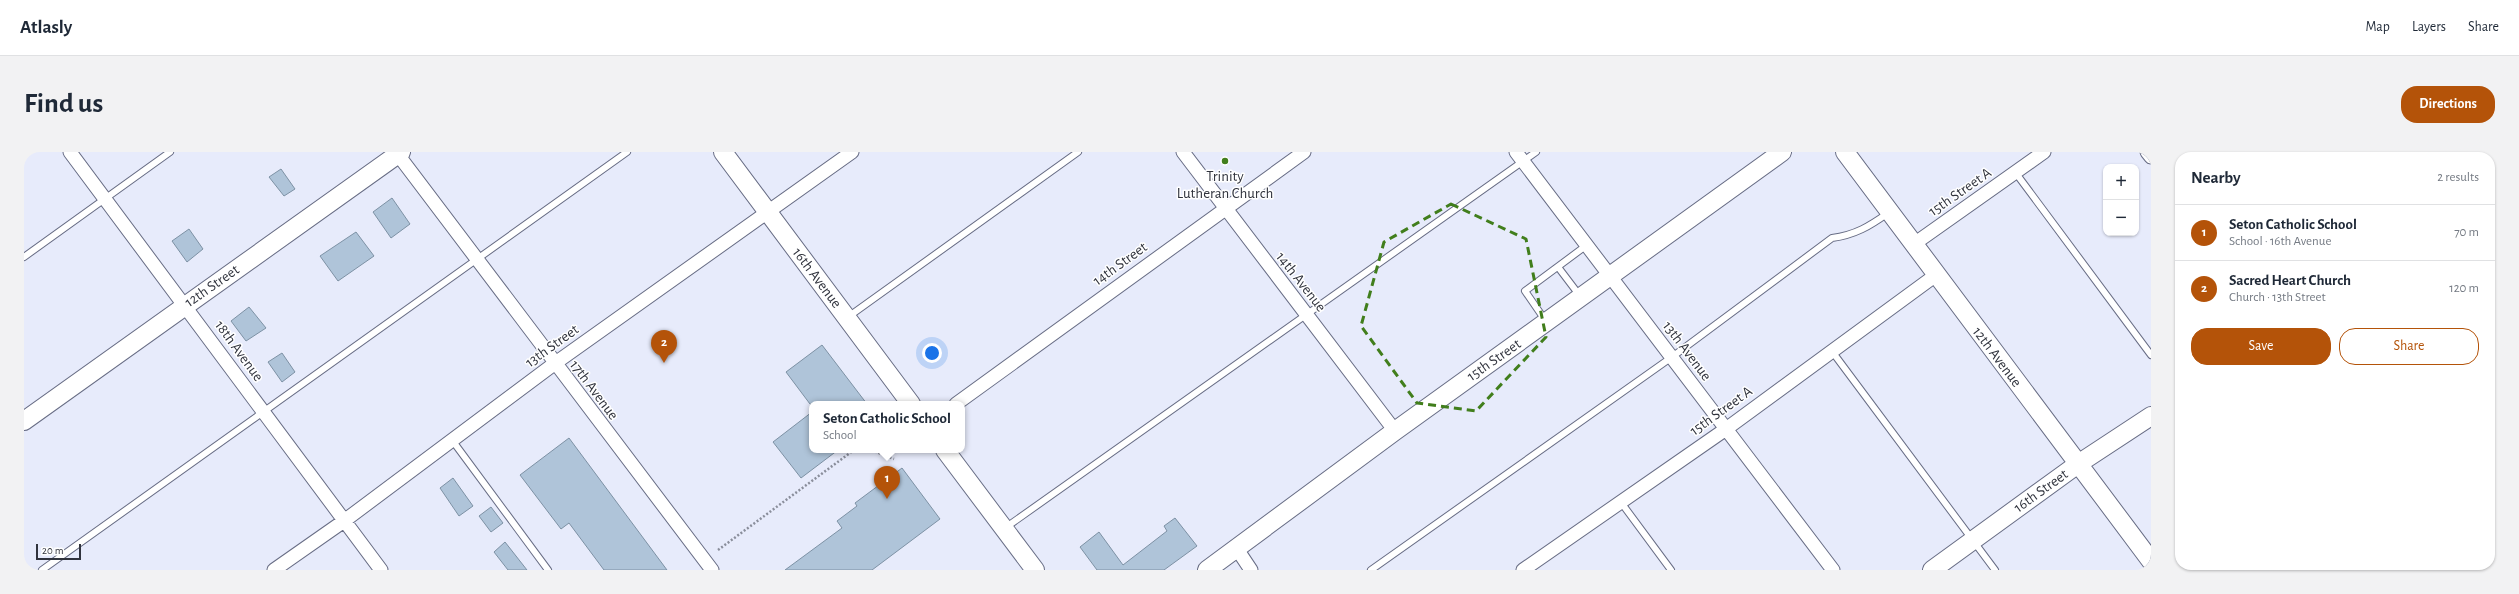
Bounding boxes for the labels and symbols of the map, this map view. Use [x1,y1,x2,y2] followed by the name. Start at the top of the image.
[1220,156,1230,166] marker: Trinity Lutheran Church
[1926,165,1994,219] street label: 15th Street A
[1177,169,1273,201] place label: Trinity Lutheran Church
[1090,239,1150,289] street label: 14th Street
[790,245,844,311] street label: 16th Avenue
[1273,249,1329,315] street label: 14th Avenue
[182,262,242,310] street label: 12th Street
[212,318,266,384] street label: 18th Avenue
[1660,318,1714,384] street label: 13th Avenue
[523,322,582,370] street label: 13th Street
[1970,324,2024,390] street label: 12th Avenue
[651,330,677,363] pin: 2
[1464,336,1524,384] street label: 15th Street
[922,343,942,363] your location
[567,357,621,423] street label: 17th Avenue
[1687,383,1755,439] street label: 15th Street A
[874,466,900,499] pin: 1
[2011,466,2071,515] street label: 16th Street
[36,542,81,561] scale bar

